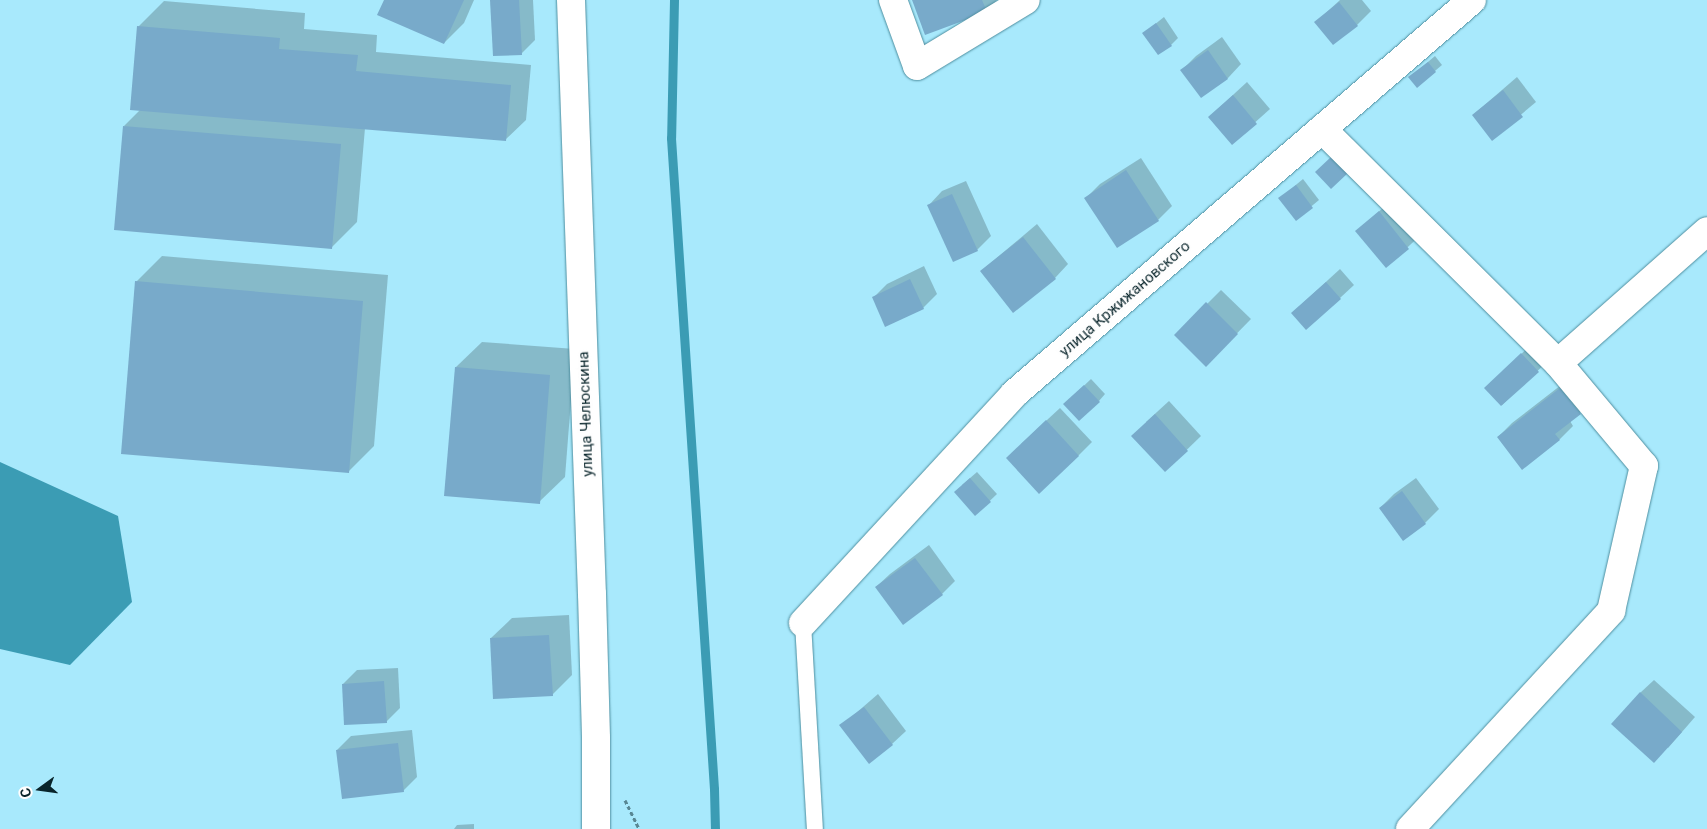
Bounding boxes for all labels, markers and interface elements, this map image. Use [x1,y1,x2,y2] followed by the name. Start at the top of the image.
[1056,237,1194,361] street label: улица Кржижановского
[575,351,597,477] street label: улица Челюскина
[15,764,65,814] north arrow
[17,786,34,799] text: С

